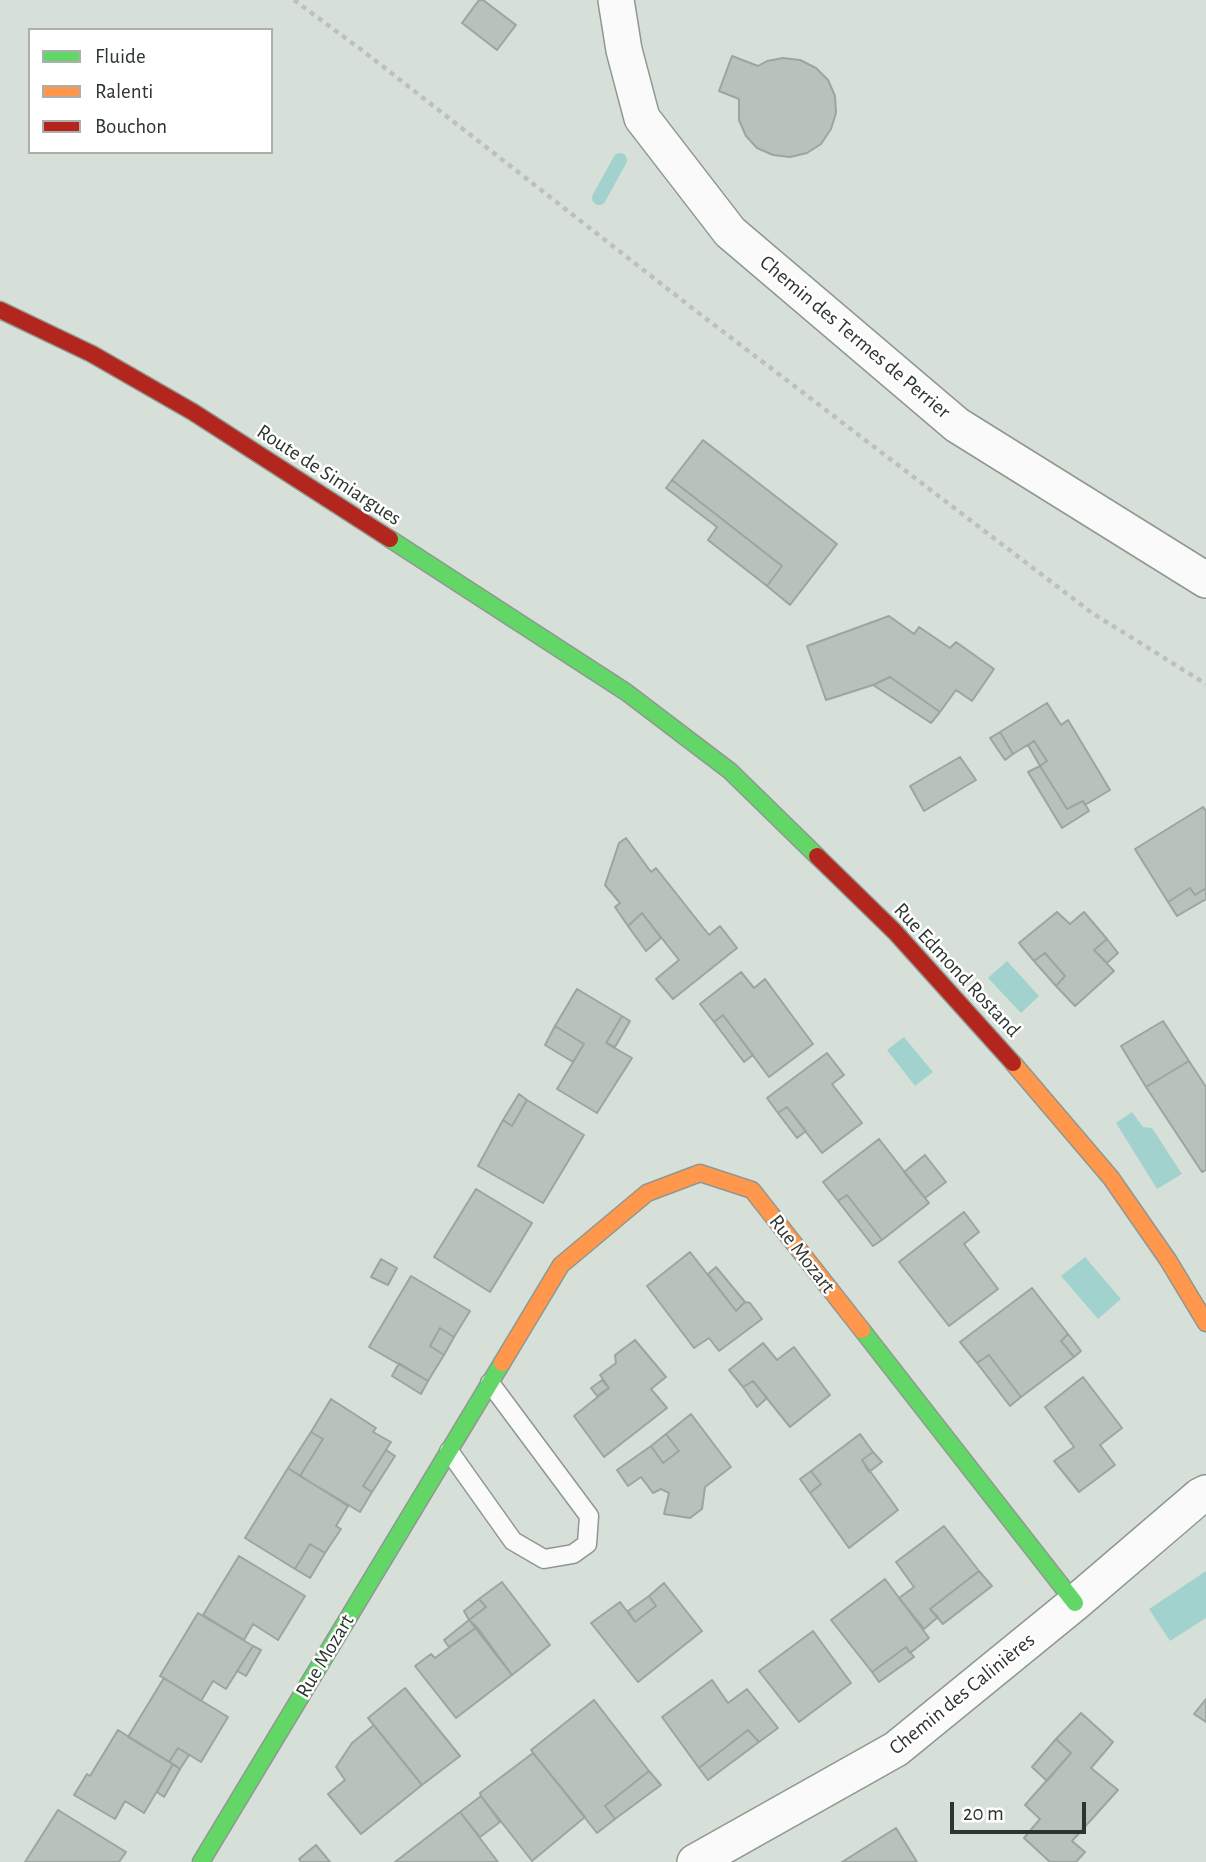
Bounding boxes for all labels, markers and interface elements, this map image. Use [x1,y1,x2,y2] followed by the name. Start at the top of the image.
[28,28,273,154] legend
[95,46,146,67] text: Fluide
[95,81,153,102] text: Ralenti
[95,116,167,137] text: Bouchon
[754,250,956,424] street label: Chemin des Termes de Perrier
[252,419,406,531] street label: Route de Simiargues
[888,898,1026,1042] street label: Rue Edmond Rostand
[763,1210,841,1298] street label: Rue Mozart
[290,1610,360,1702] street label: Rue Mozart
[884,1628,1040,1760] street label: Chemin des Calinières
[954,1788,1090,1832] scale bar
[963,1803,1004,1824] text: 20 m

